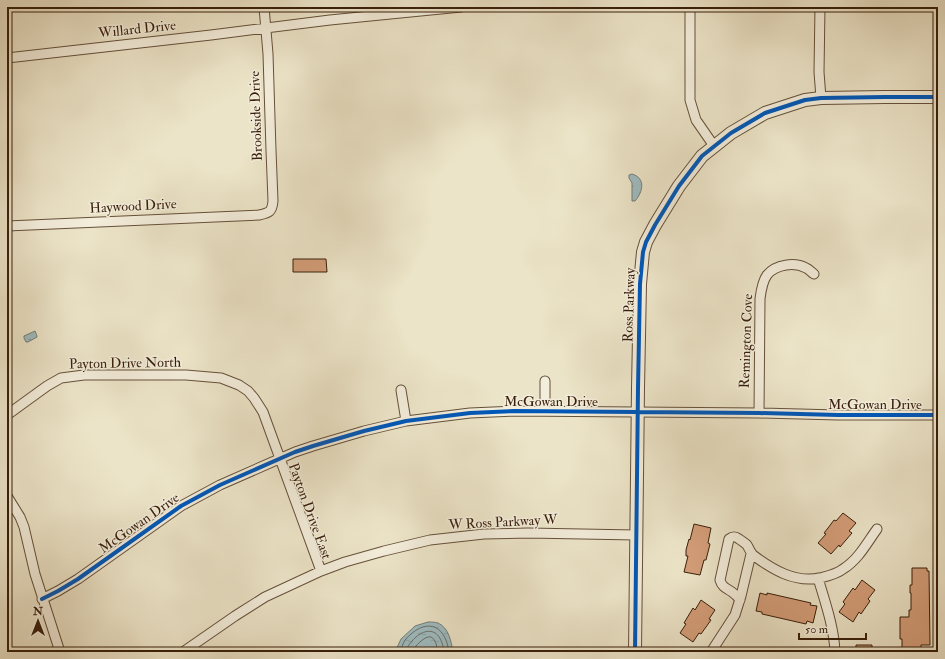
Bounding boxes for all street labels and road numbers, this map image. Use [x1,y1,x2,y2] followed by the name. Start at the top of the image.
[96,16,177,42] street label: Willard Drive
[246,70,266,162] street label: Brookside Drive
[89,195,177,218] street label: Haywood Drive
[619,266,640,343] street label: Ross Parkway
[736,293,756,389] street label: Remington Cove
[69,354,182,373] street label: Payton Drive North
[504,393,598,410] street label: McGowan Drive
[828,396,922,413] street label: McGowan Drive
[284,461,335,562] street label: Payton Drive East
[96,489,182,557] street label: McGowan Drive
[447,511,559,534] street label: W Ross Parkway W

